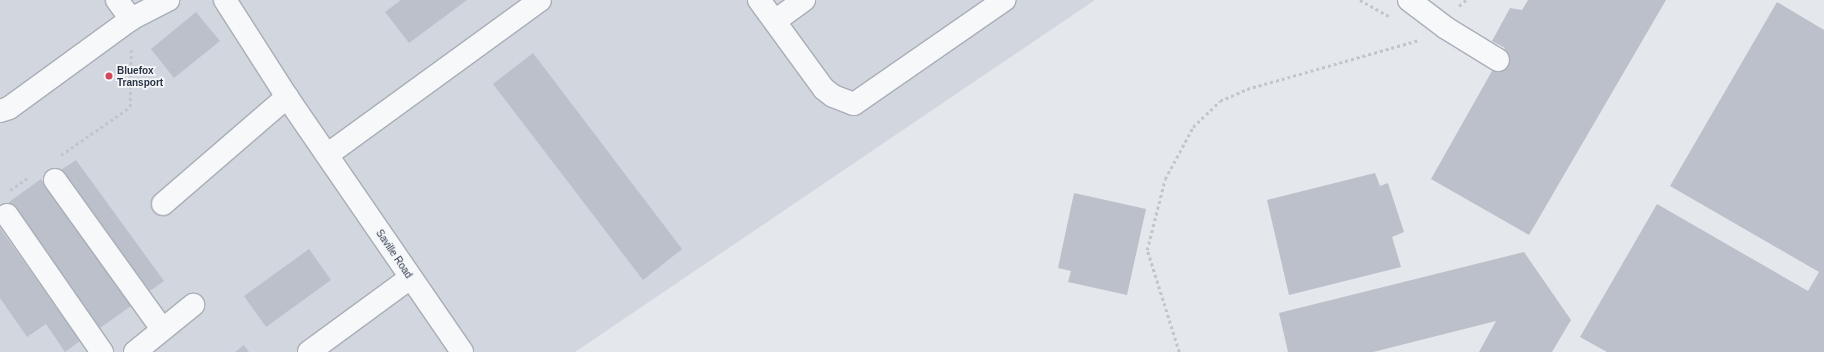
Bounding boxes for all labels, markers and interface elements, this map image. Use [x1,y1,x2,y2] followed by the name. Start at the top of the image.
[117,64,163,88] place label: Bluefox Transport
[104,71,114,81] marker: Bluefox Transport
[373,227,415,281] street label: Saville Road

